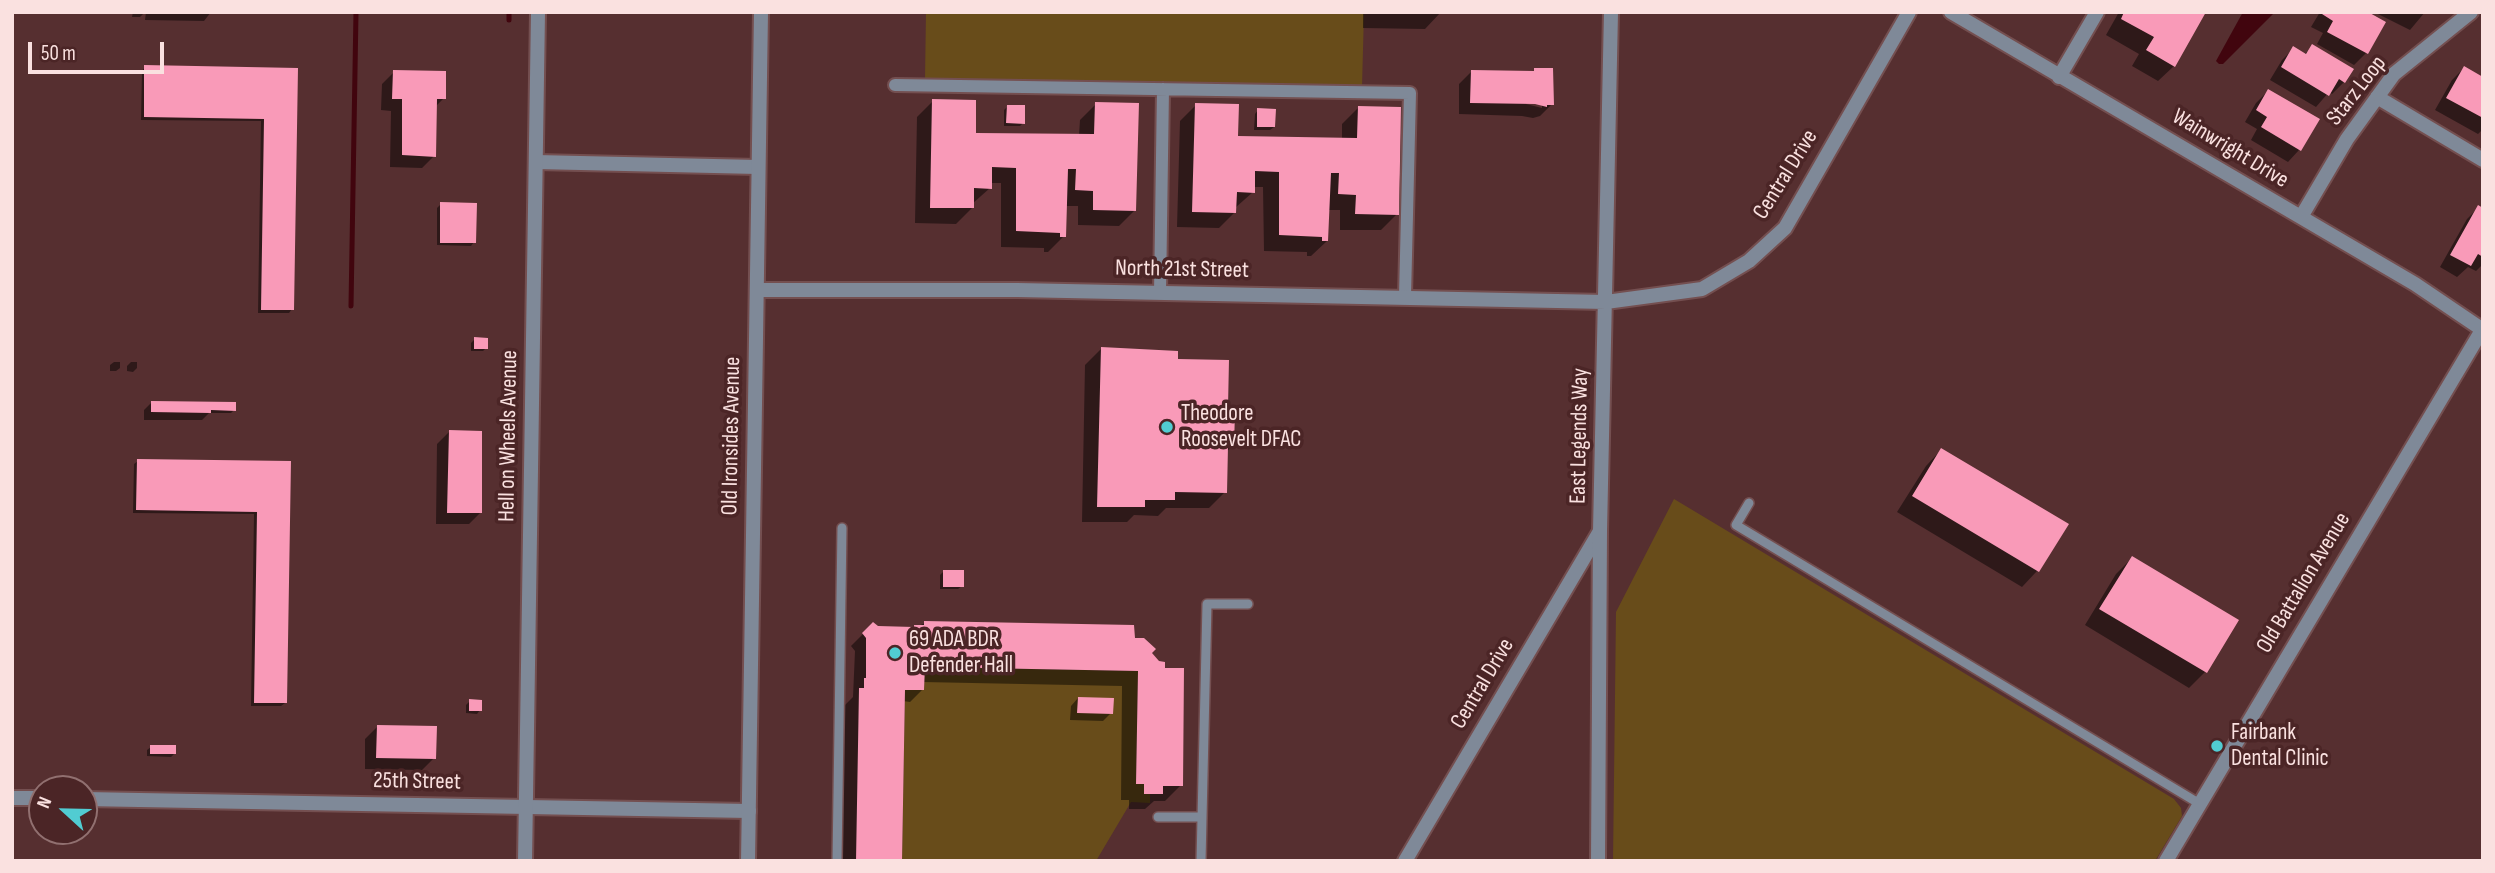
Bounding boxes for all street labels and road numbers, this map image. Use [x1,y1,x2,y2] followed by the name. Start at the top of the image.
[2321,51,2393,131] street label: Starz Loop
[2167,103,2293,195] street label: Wainwright Drive
[1748,125,1824,225] street label: Central Drive
[1115,255,1249,285] street label: North 21st Street
[494,350,524,522] street label: Hell on Wheels Avenue
[717,356,747,516] street label: Old Ironsides Avenue
[1565,368,1595,504] street label: East Legends Way
[2251,508,2357,658] street label: Old Battalion Avenue
[1445,634,1521,734] street label: Central Drive
[373,767,461,797] street label: 25th Street

